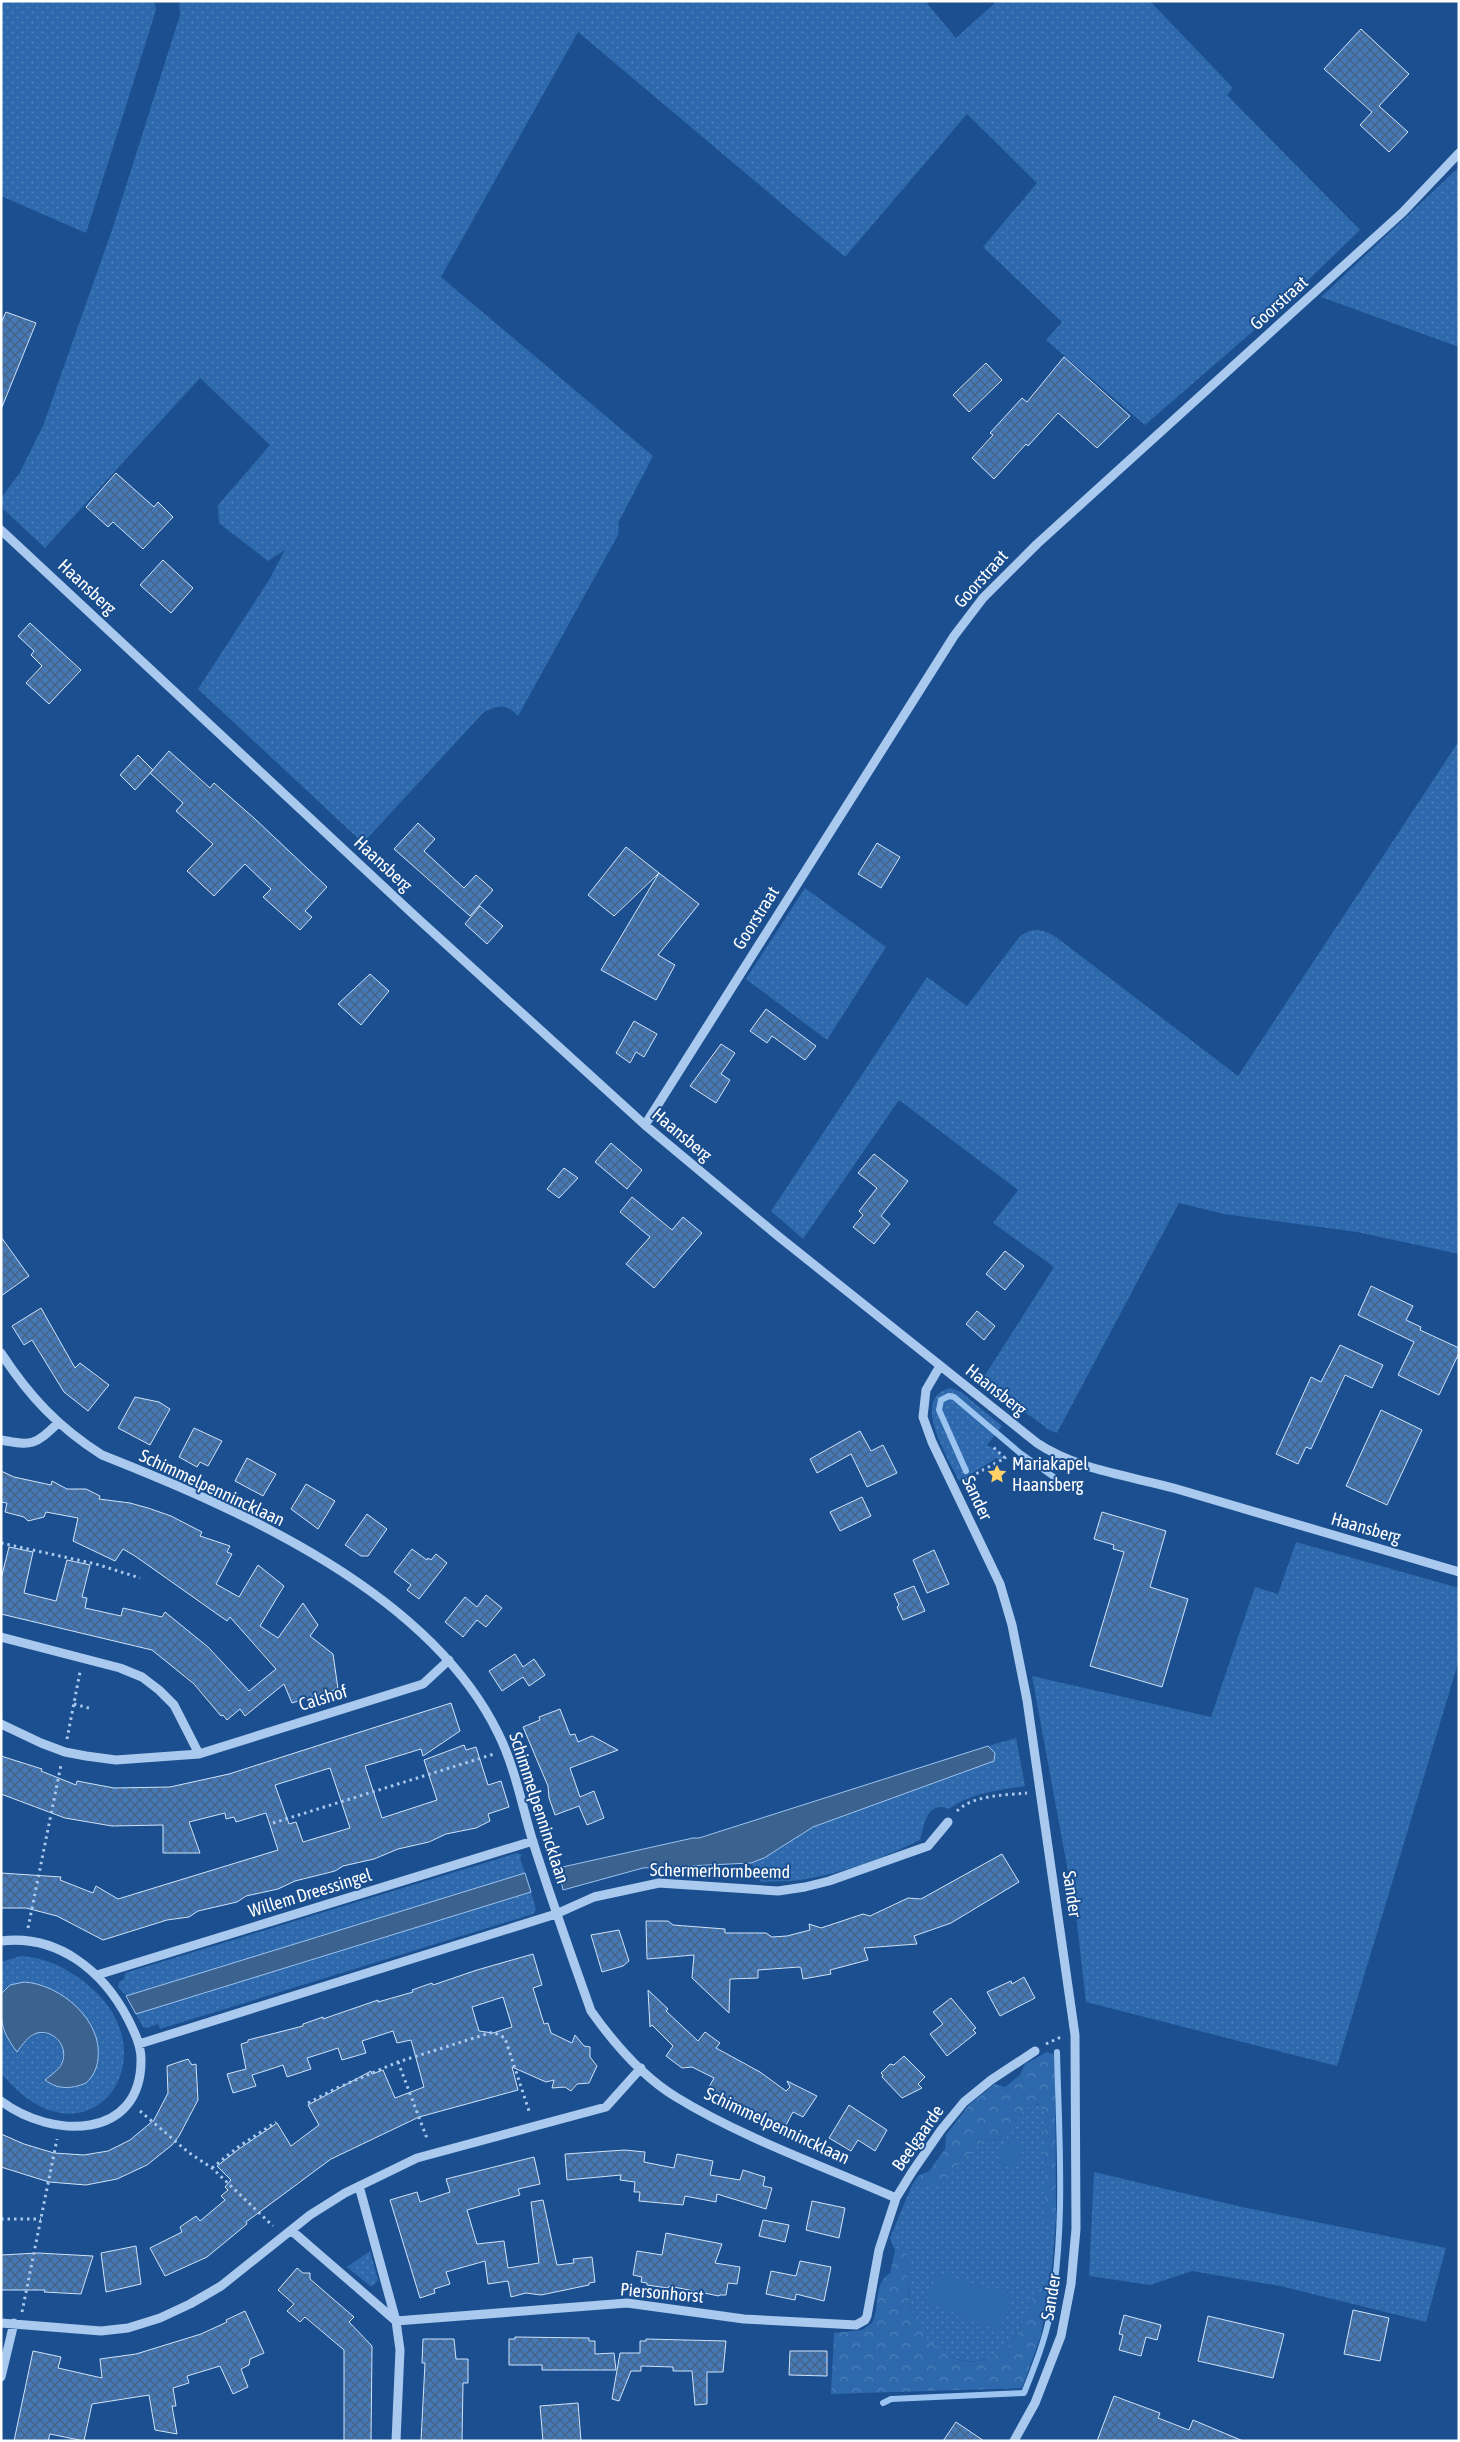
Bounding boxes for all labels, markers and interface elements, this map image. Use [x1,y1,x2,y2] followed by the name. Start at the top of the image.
[1246,271,1312,334] street label: Goorstraat
[949,546,1012,612] street label: Goorstraat
[54,555,121,619] street label: Haansberg
[350,832,417,896] street label: Haansberg
[728,882,783,953] street label: Goorstraat
[648,1104,717,1166] street label: Haansberg
[962,1359,1031,1420] street label: Haansberg
[136,1445,288,1530] street label: Schimmelpennincklaan
[1012,1453,1088,1495] place label: Mariakapel Haansberg
[986,1463,1008,1485] place icon: Mariakapel Haansberg
[958,1472,997,1524] street label: Sander
[1329,1508,1404,1548] street label: Haansberg
[296,1680,350,1715] street label: Calshof
[505,1730,574,1886] street label: Schimmelpennincklaan
[650,1859,790,1882] street label: Schermerhornbeemd
[246,1864,374,1921] street label: Willem Dreessingel
[1059,1869,1086,1919] street label: Sander
[701,2083,853,2168] street label: Schimmelpennincklaan
[887,2101,948,2175] street label: Beelgaarde
[1036,2272,1065,2322] street label: Sander
[619,2278,705,2307] street label: Piersonhorst

